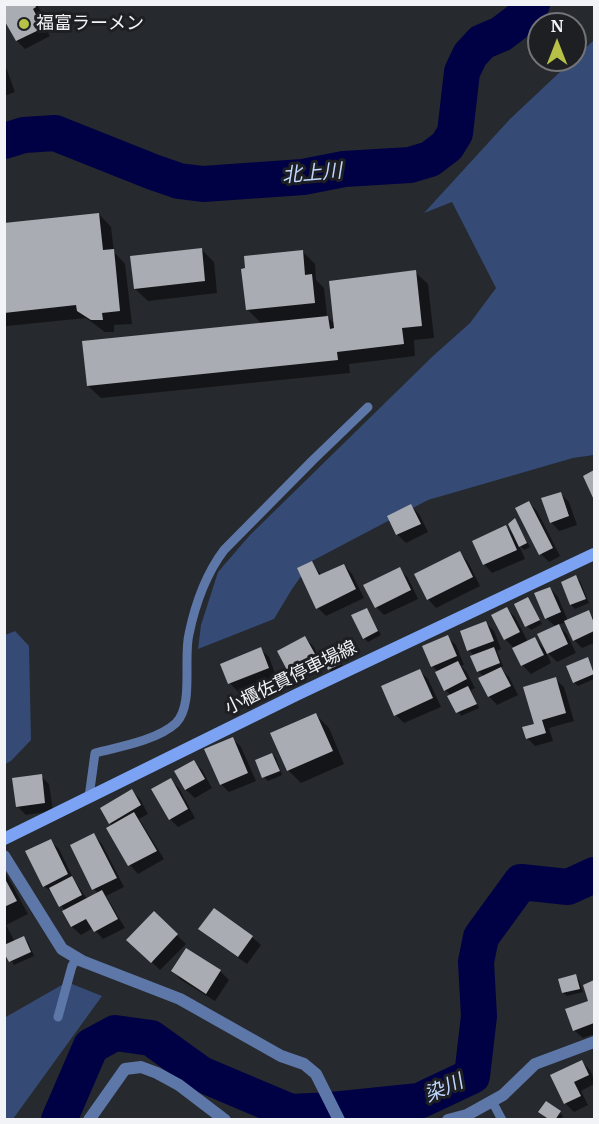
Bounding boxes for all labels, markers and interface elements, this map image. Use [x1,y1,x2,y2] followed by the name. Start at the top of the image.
[527,12,587,72] north arrow
[36,13,144,35] place label: 福富ラーメン
[551,16,563,36] text: N
[17,17,31,31] marker: 福富ラーメン
[281,159,343,189] water label: 北上川
[222,637,360,719] street label: 小櫃佐貫停車場線
[421,1070,467,1108] water label: 染川

